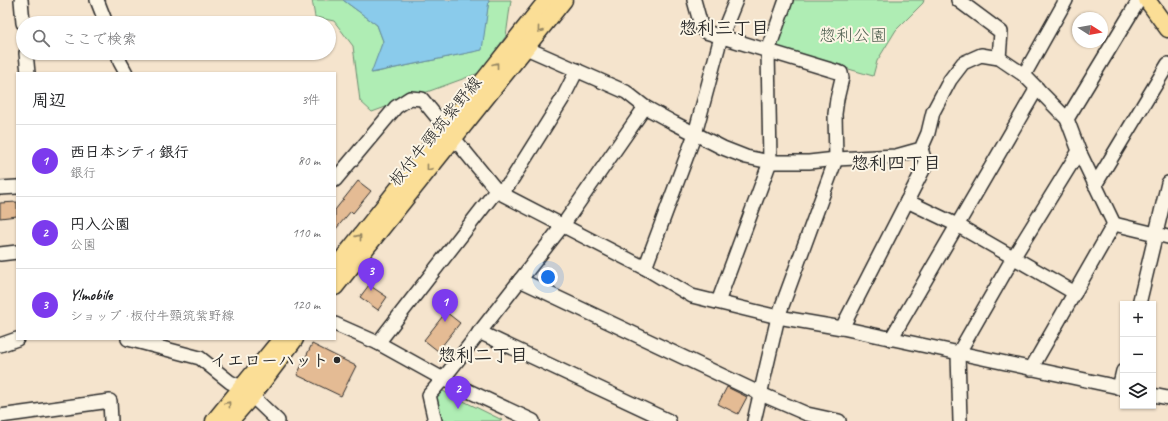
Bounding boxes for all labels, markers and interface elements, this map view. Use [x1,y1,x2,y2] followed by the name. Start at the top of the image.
[1072,12,1108,48] north arrow
[16,16,336,60] search box
[679,17,769,39] district label: 惣利三丁目
[819,25,887,46] park label: 惣利公園
[537,26,544,33] one-way arrow
[30,27,52,49] icon: search
[62,30,137,49] text: ここで検索
[491,62,498,69] one-way arrow
[384,72,486,191] street label: 板付牛頸筑紫野線
[32,90,66,111] text: 周辺
[301,92,320,108] text: 3件
[70,143,189,162] text: 西日本シティ銀行
[851,152,941,174] district label: 惣利四丁目
[42,153,48,169] text: 1
[298,153,320,169] text: 80 m
[427,164,434,171] one-way arrow
[70,165,96,181] text: 銀行
[70,215,130,234] text: 円入公園
[42,225,48,241] text: 2
[292,225,320,241] text: 110 m
[355,234,362,242] one-way arrow
[70,237,96,253] text: 公園
[358,258,384,291] pin: 3
[538,267,558,287] your location
[70,286,112,305] text: Y!mobile
[432,289,458,322] pin: 1
[42,297,48,313] text: 3
[292,297,320,313] text: 120 m
[1120,301,1156,409] map controls
[1120,301,1156,337] button: +
[70,308,234,324] text: ショップ · 板付牛頸筑紫野線
[1120,337,1156,373] button: −
[438,344,528,366] district label: 惣利二丁目
[210,350,329,371] place label: イエローハット
[332,355,342,365] marker: イエローハット
[1120,373,1156,409] button: layers
[445,376,471,409] pin: 2
[223,402,230,409] one-way arrow

